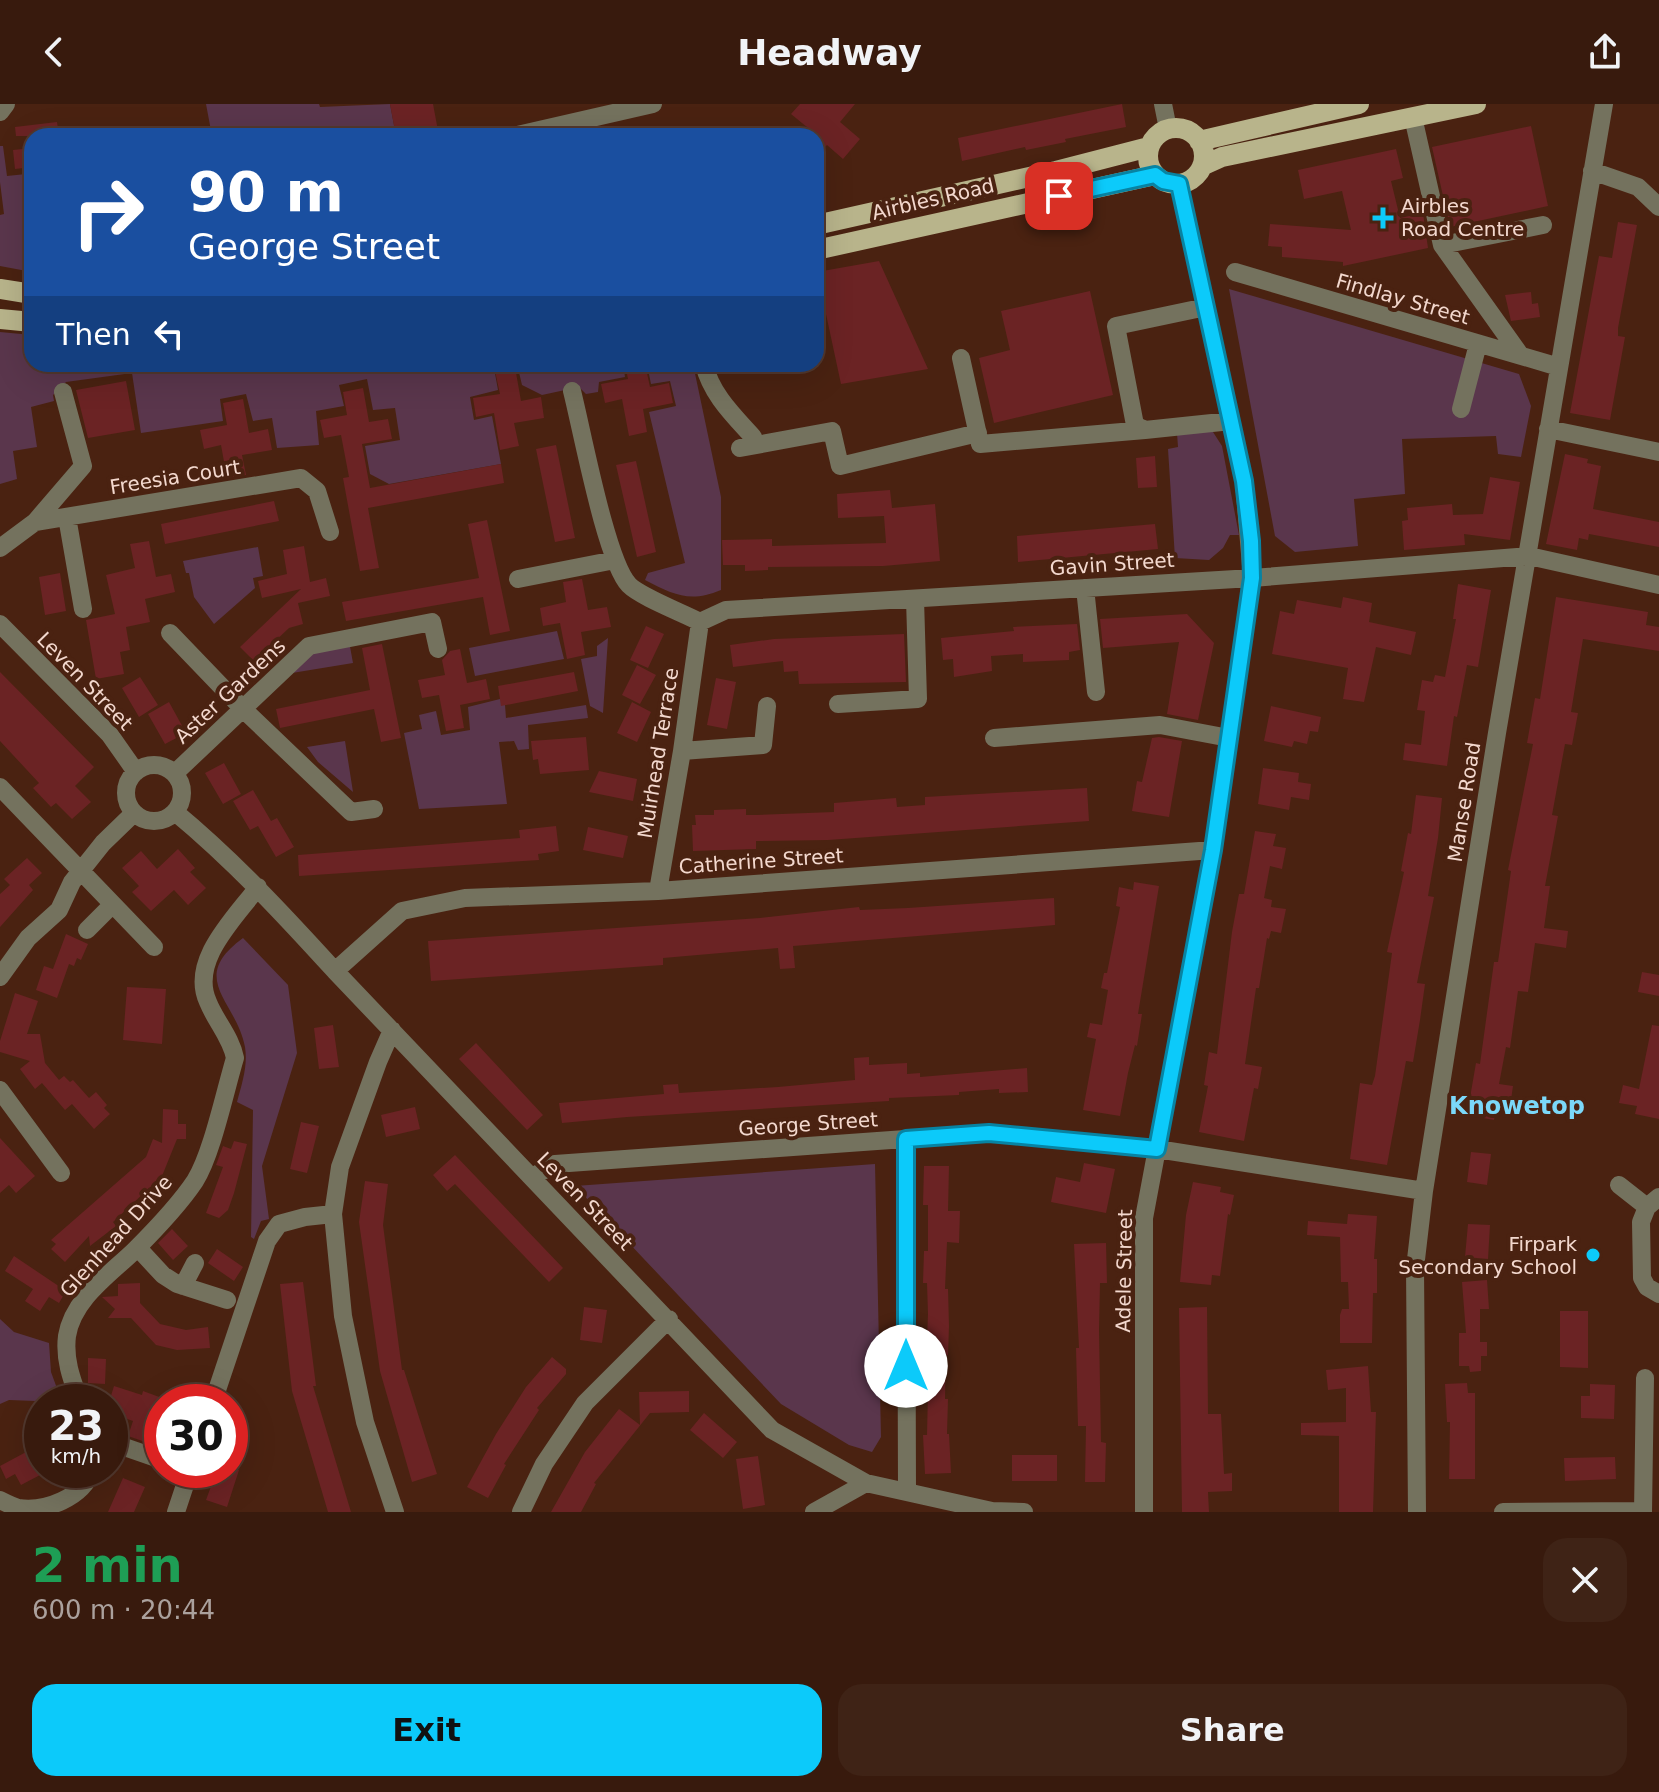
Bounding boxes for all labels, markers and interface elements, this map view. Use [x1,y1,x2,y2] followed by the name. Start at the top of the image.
[32,30,76,74] icon: back
[1583,30,1627,74] icon: share
[737,32,922,73] text: Headway
[188,159,344,224] text: 90 m
[56,160,160,264] icon: right
[1025,162,1093,230] pin
[869,173,997,225] street label: Airbles Road
[1037,174,1081,218] icon: arrive
[1401,194,1524,241] place label: Airbles Road Centre
[1372,207,1394,229] marker: Airbles Road Centre
[188,226,440,267] text: George Street
[1333,268,1473,330] street label: Findlay Street
[147,312,191,356] icon: left
[56,317,131,352] text: Then
[108,455,242,499] street label: Freesia Court
[1049,548,1175,580] street label: Gavin Street
[32,627,138,735] street label: Leven Street
[170,634,290,748] street label: Aster Gardens
[633,666,683,840] street label: Muirhead Terrace
[1443,740,1485,864] street label: Manse Road
[678,843,844,879] street label: Catherine Street
[1449,1092,1585,1120] district label: Knowetop
[737,1107,879,1141] street label: George Street
[532,1147,638,1255] street label: Leven Street
[55,1170,177,1302] street label: Glenhead Drive
[1111,1209,1137,1333] street label: Adele Street
[1398,1232,1577,1279] place label: Firpark Secondary School
[1584,1246,1602,1264] marker: Firpark Secondary School
[864,1324,948,1408] position arrow
[144,1384,248,1488] speed limit sign: 30
[48,1403,104,1449] text: 23
[51,1444,101,1468] text: km/h
[32,1537,183,1593] text: 2 min
[1543,1538,1627,1622] button: close
[32,1595,215,1625] text: 600 m · 20:44
[32,1684,822,1776] button: Exit
[838,1684,1627,1776] button: Share

